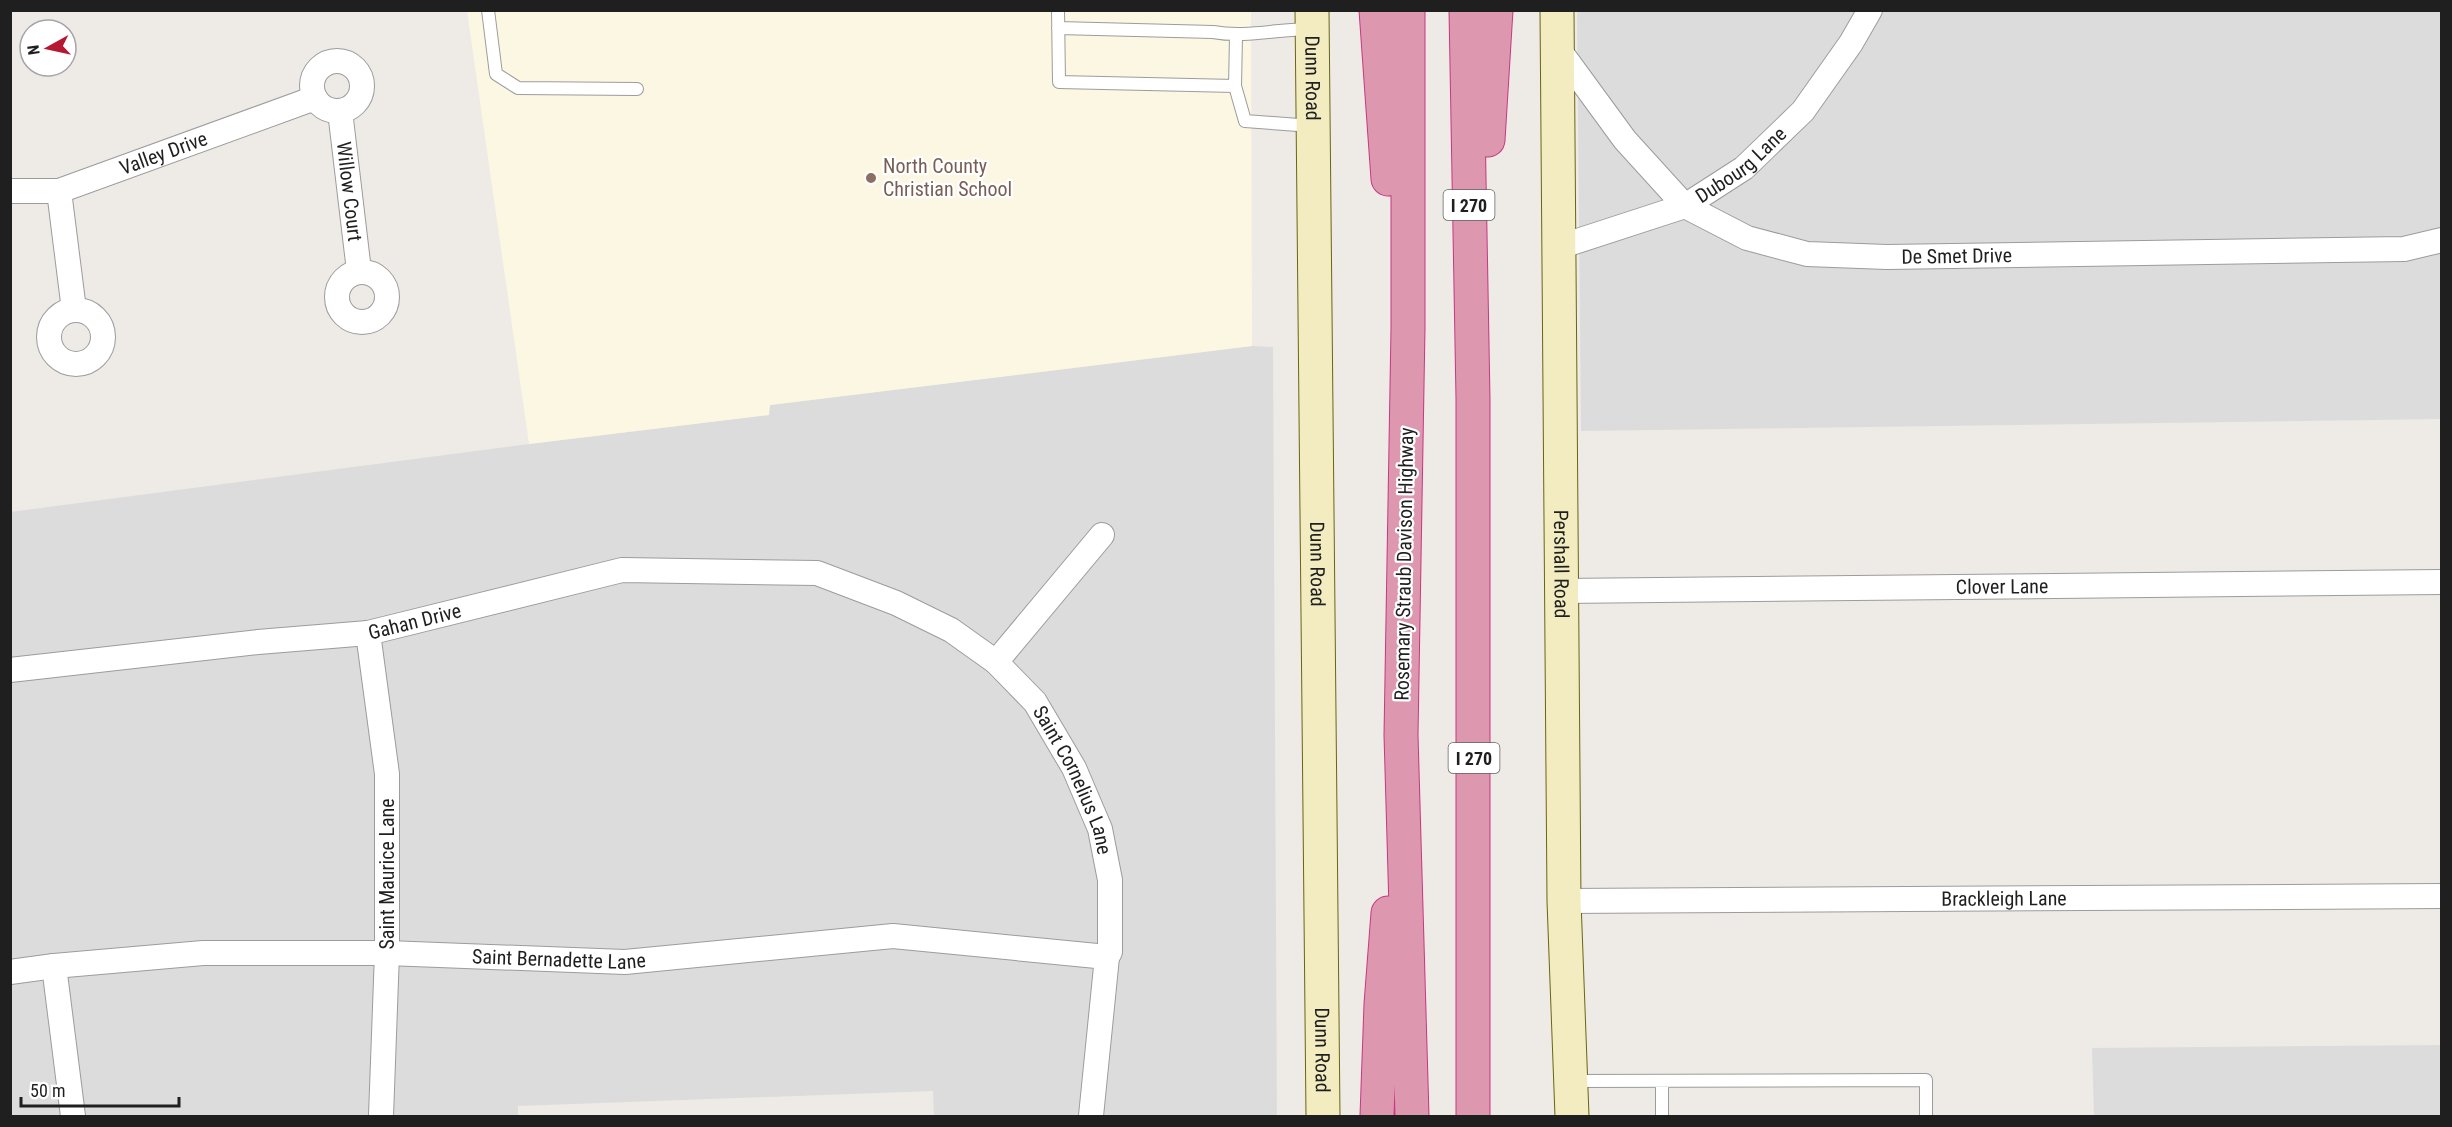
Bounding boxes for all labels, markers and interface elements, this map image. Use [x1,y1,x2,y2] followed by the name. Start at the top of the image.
[18,18,78,78] north arrow
[1300,35,1325,121] street label: Dunn Road
[24,44,44,56] text: N
[1691,122,1791,208] street label: Dubourg Lane
[116,126,211,180] street label: Valley Drive
[332,140,367,243] street label: Willow Court
[883,154,1012,201] place label: North County Christian School
[864,171,878,185] marker: North County Christian School
[1444,190,1494,220] road number: I 270
[1901,243,2012,269] street label: De Smet Drive
[1390,427,1418,701] street label: Rosemary Straub Davison Highway
[1549,509,1574,618] street label: Pershall Road
[1305,521,1330,607] street label: Dunn Road
[1956,574,2048,599] street label: Clover Lane
[366,598,464,644] street label: Gahan Drive
[1028,701,1117,856] street label: Saint Cornelius Lane
[1448,743,1500,773] road number: I 270
[375,798,399,950] street label: Saint Maurice Lane
[1941,886,2067,911] street label: Brackleigh Lane
[472,944,647,974] street label: Saint Bernadette Lane
[1310,1007,1335,1093] street label: Dunn Road
[21,1070,178,1108] scale bar
[30,1080,65,1101] text: 50 m

